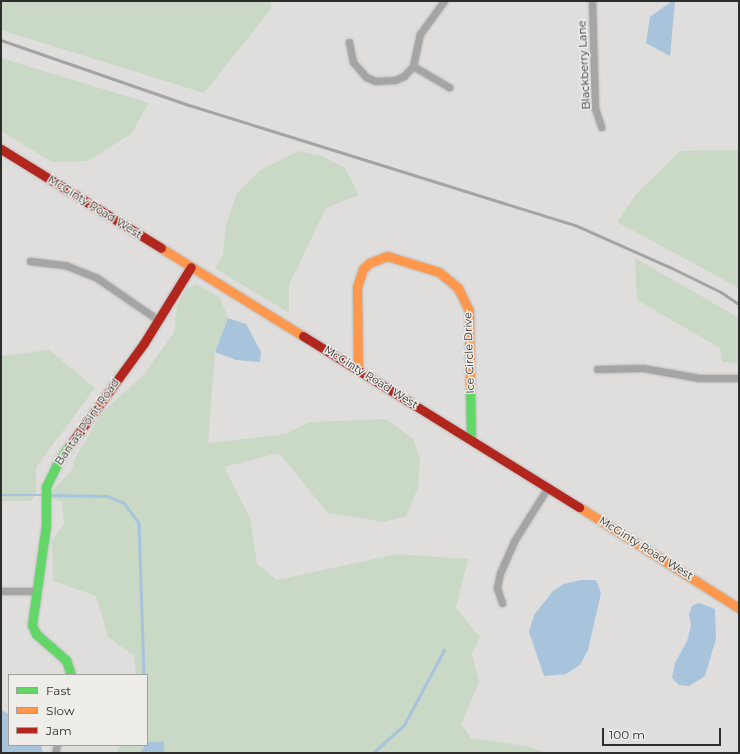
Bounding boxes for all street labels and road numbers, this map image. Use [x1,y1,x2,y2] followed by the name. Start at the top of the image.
[575,20,593,110] street label: Blackberry Lane
[46,173,144,241] street label: McGinty Road West
[461,312,477,394] street label: Ice Circle Drive
[322,343,420,411] street label: McGinty Road West
[52,376,122,468] street label: Bantas Point Road
[597,514,695,582] street label: McGinty Road West

